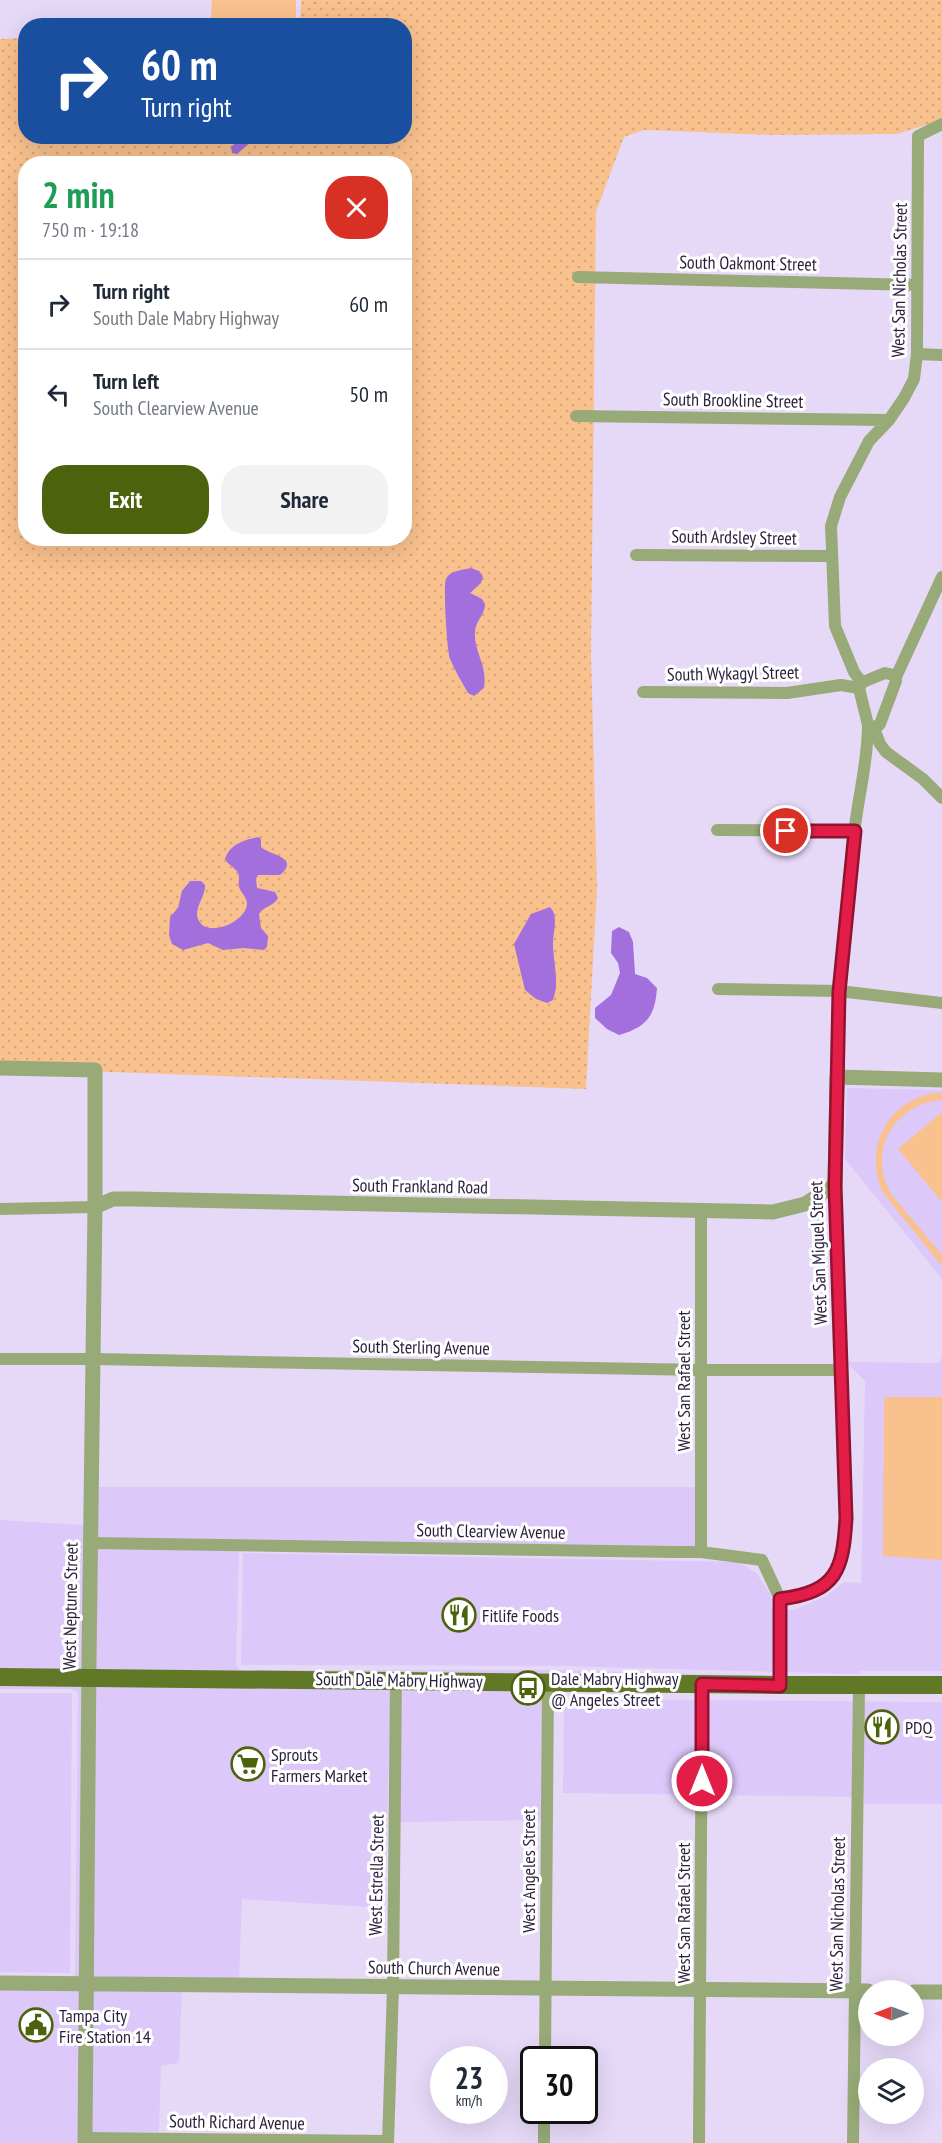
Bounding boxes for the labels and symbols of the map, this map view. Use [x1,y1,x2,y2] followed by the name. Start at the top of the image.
[886,202,912,357] street label: West San Nicholas Street
[679,250,817,276] street label: South Oakmont Street
[663,387,803,413] street label: South Brookline Street
[671,524,797,550] street label: South Ardsley Street
[667,660,799,686] street label: South Wykagyl Street
[760,805,811,856] pin
[352,1173,488,1199] street label: South Frankland Road
[804,1181,832,1325] street label: West San Miguel Street
[672,1311,695,1451] street label: West San Rafael Street
[352,1334,490,1360] street label: South Sterling Avenue
[416,1518,566,1544] street label: South Clearview Avenue
[57,1542,83,1670] street label: West Neptune Street
[441,1597,477,1633] restaurant icon: Fitlife Foods
[482,1604,559,1627] place label: Fitlife Foods
[315,1667,483,1693] street label: South Dale Mabry Highway
[551,1667,679,1711] place label: Dale Mabry Highway @ Angeles Street
[510,1670,546,1706] bus stop icon: Dale Mabry Highway @ Angeles Street
[864,1709,900,1745] restaurant icon: PDQ
[905,1716,934,1739] place label: PDQ
[271,1743,367,1787] place label: Sprouts Farmers Market
[230,1746,266,1782] supermarket icon: Sprouts Farmers Market
[670,1749,734,1813] position arrow
[517,1809,540,1933] street label: West Angeles Street
[363,1814,389,1936] street label: West Estrella Street
[824,1836,850,1991] street label: West San Nicholas Street
[672,1843,695,1983] street label: West San Rafael Street
[368,1955,500,1981] street label: South Church Avenue
[858,1980,924,2046] north arrow
[59,2004,151,2048] place label: Tampa City Fire Station 14
[18,2007,54,2043] public building icon: Tampa City Fire Station 14
[520,2046,598,2124] speed limit sign: 30
[169,2109,305,2135] street label: South Richard Avenue

